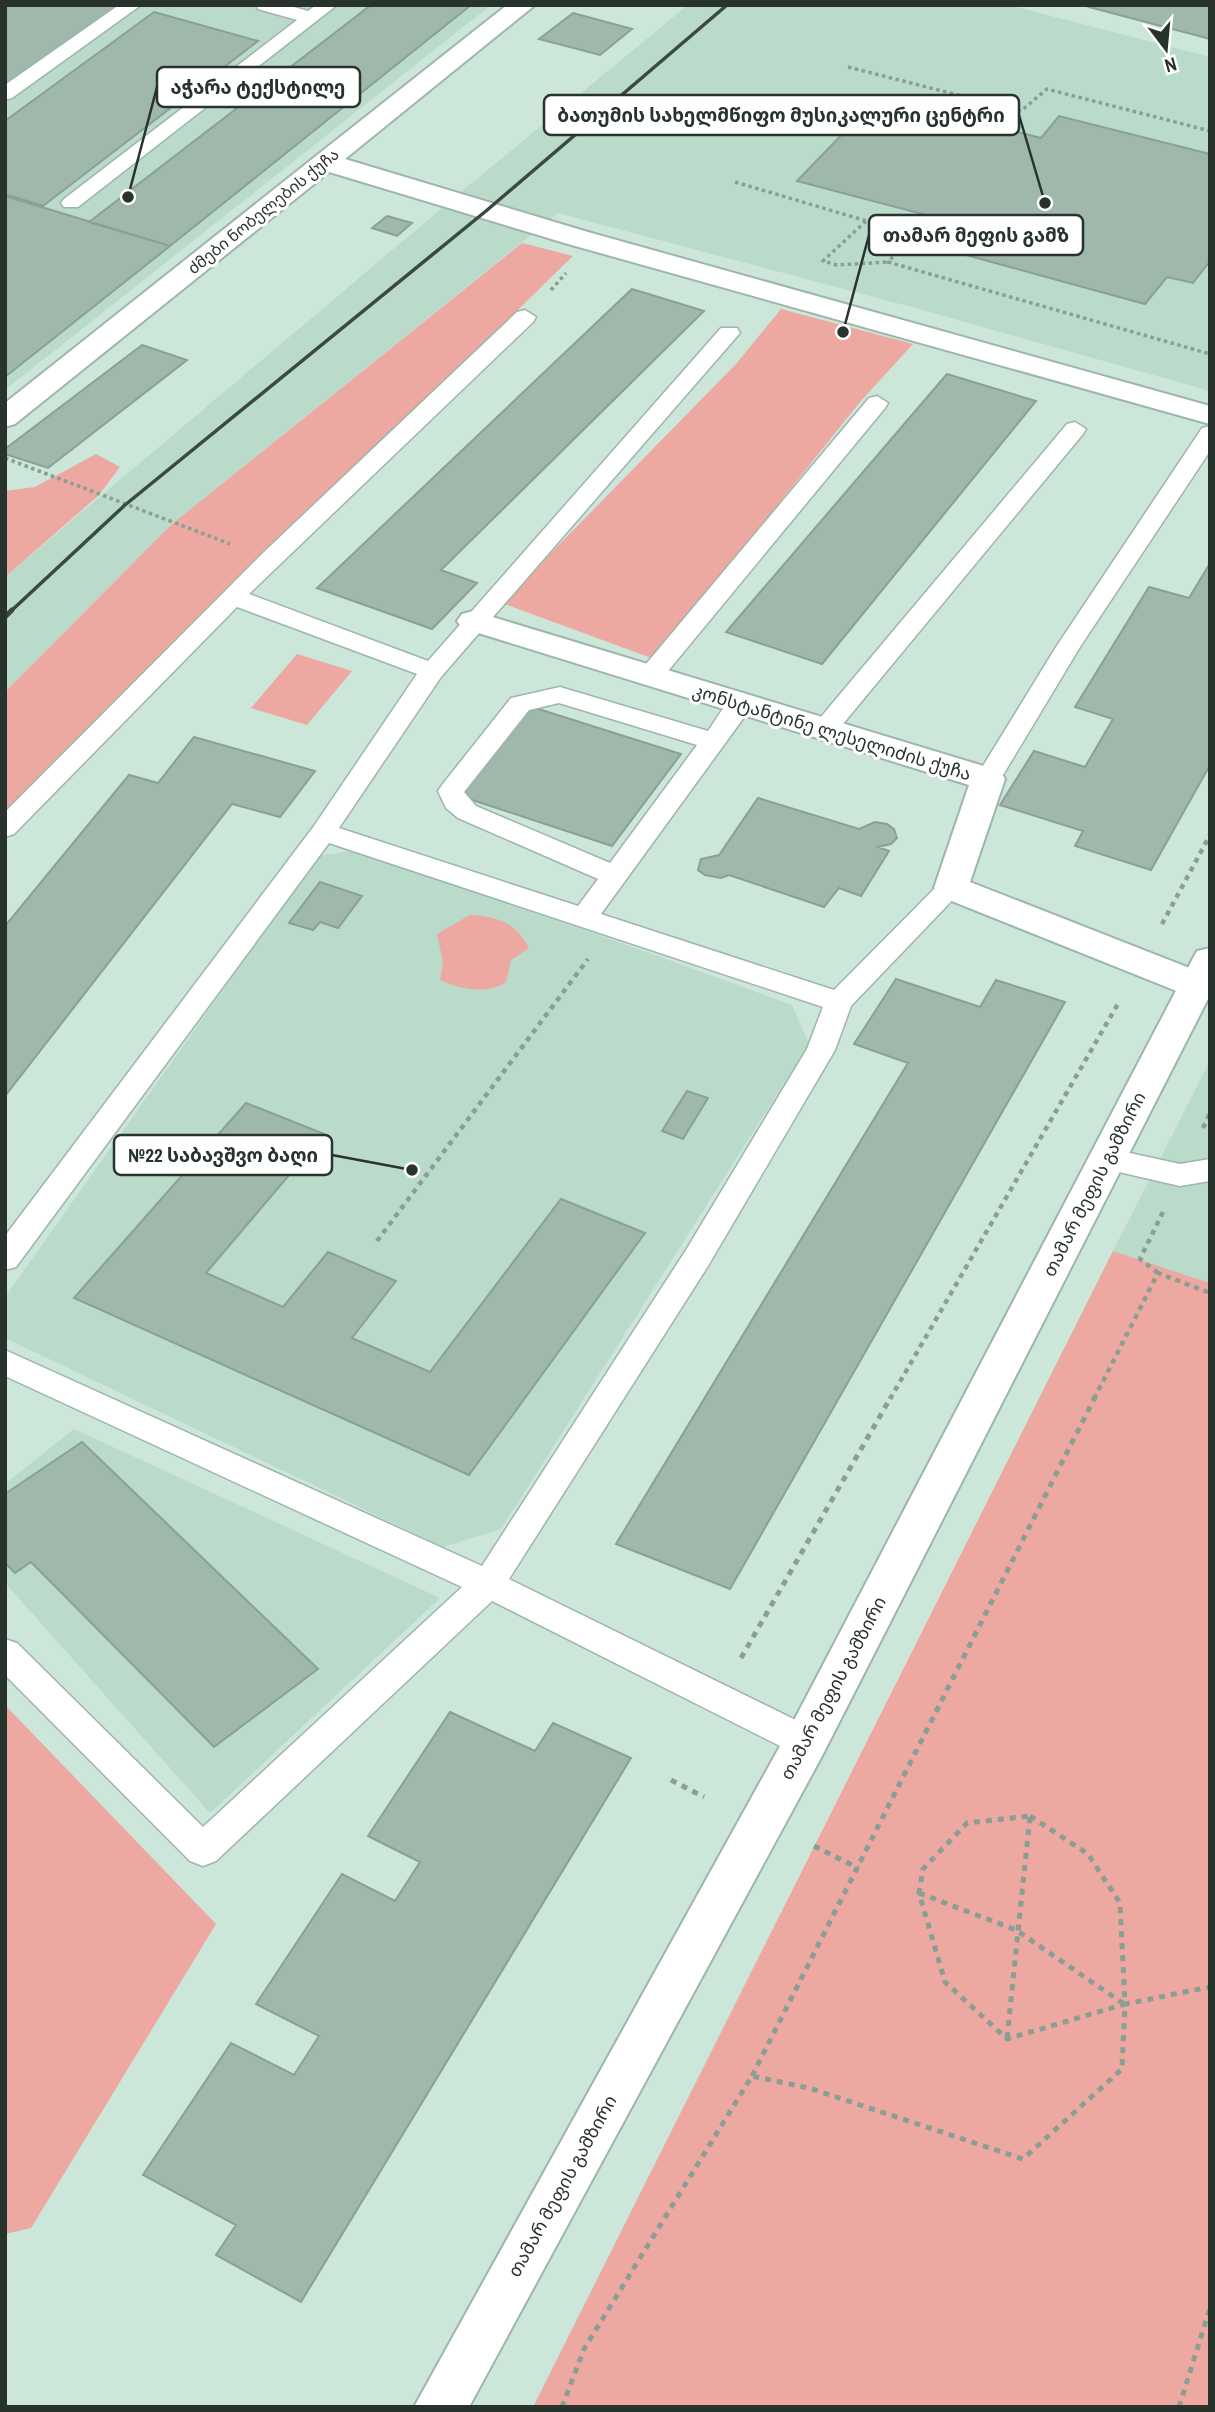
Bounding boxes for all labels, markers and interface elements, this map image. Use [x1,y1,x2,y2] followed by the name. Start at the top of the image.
[1131,14,1201,84] north arrow
[1162,51,1180,79] text: N
[157,67,360,107] callout: აჭარა ტექსტილე
[171,74,345,100] text: აჭარა ტექსტილე
[544,95,1019,135] callout: ბათუმის სახელმწიფო მუსიკალური ცენტრი
[557,102,1005,128] text: ბათუმის სახელმწიფო მუსიკალური ცენტრი
[183,143,343,279] street label: ძმები ნობელების ქუჩა
[869,215,1083,255] callout: თამარ მეფის გამზ
[883,222,1069,248] text: თამარ მეფის გამზ
[690,678,974,786] street label: კონსტანტინე ლესელიძის ქუჩა
[1036,1087,1152,1281] street label: თამარ მეფის გამზირი
[114,1135,332,1175] callout: №22 საბავშვო ბაღი
[128,1142,318,1168] text: №22 საბავშვო ბაღი
[774,1592,892,1784] street label: თამარ მეფის გამზირი
[502,2091,622,2281] street label: თამარ მეფის გამზირი

